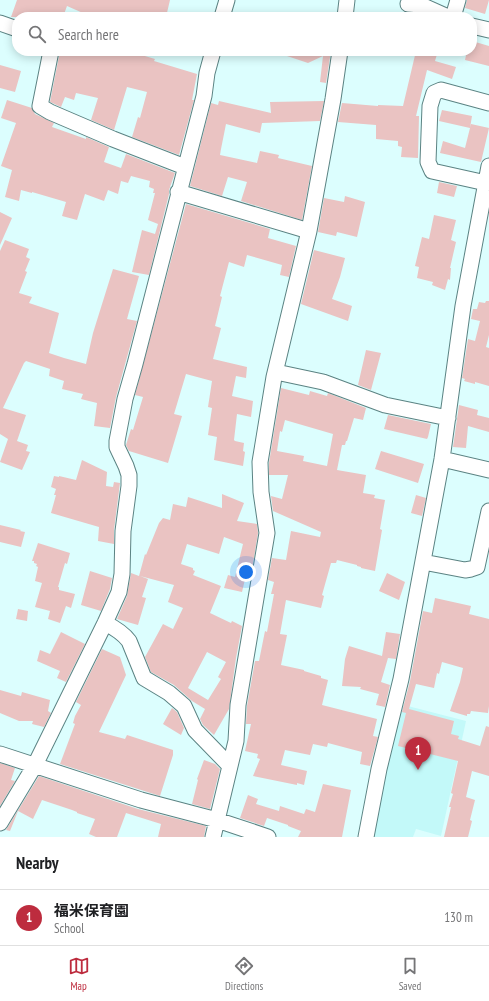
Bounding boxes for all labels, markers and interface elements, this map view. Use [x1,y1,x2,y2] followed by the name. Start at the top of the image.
[12,12,477,56] search box
[26,23,48,45] icon: search
[58,25,119,44] text: Search here
[236,562,256,582] your location
[405,737,431,770] pin: 1
[16,852,59,874] text: Nearby
[54,901,129,920] text: 福米保育園
[26,909,32,926] text: 1
[444,909,473,926] text: 130 m
[54,920,84,937] text: School
[68,955,90,993] tab: Map
[225,955,263,993] tab: Directions
[399,955,421,993] tab: Saved

